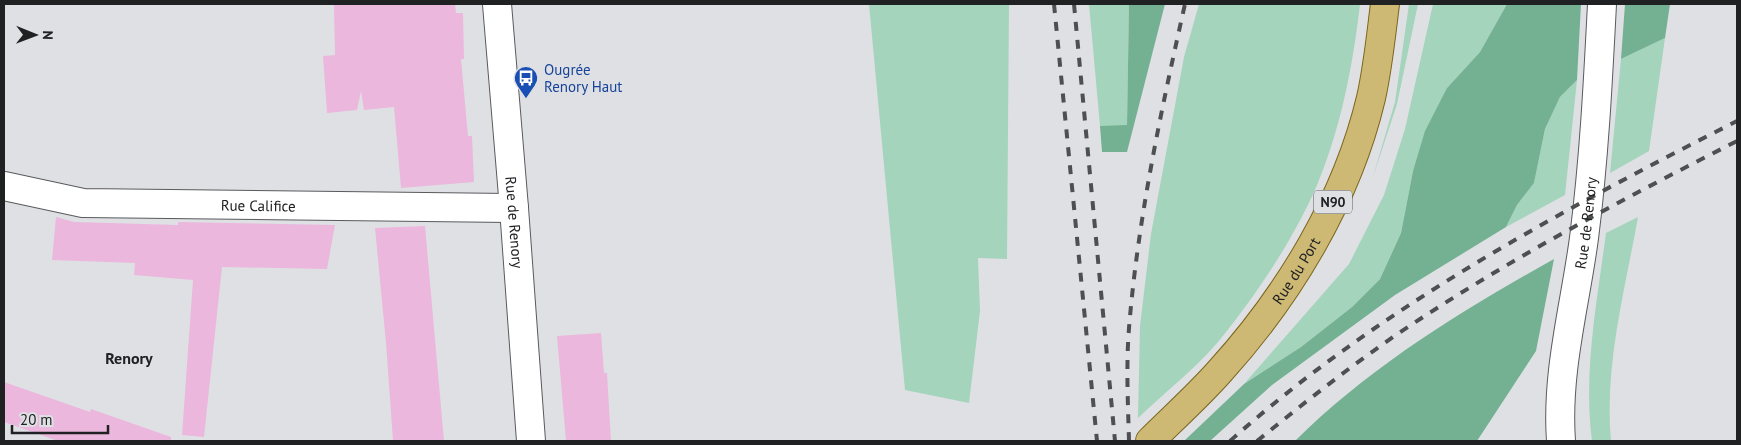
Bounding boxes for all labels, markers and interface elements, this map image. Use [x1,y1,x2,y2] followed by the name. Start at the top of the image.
[10,10,60,60] north arrow
[39,30,57,40] text: N
[544,60,622,96] place label: Ougrée Renory Haut
[513,65,539,99] bus stop icon: Ougrée Renory Haut
[502,175,528,269] street label: Rue de Renory
[1570,176,1600,270] street label: Rue de Renory
[1314,190,1352,213] road number: N90
[221,195,296,215] street label: Rue Califice
[1268,234,1324,308] street label: Rue du Port
[105,348,153,368] district label: Renory
[12,402,109,434] scale bar
[20,410,53,429] text: 20 m

